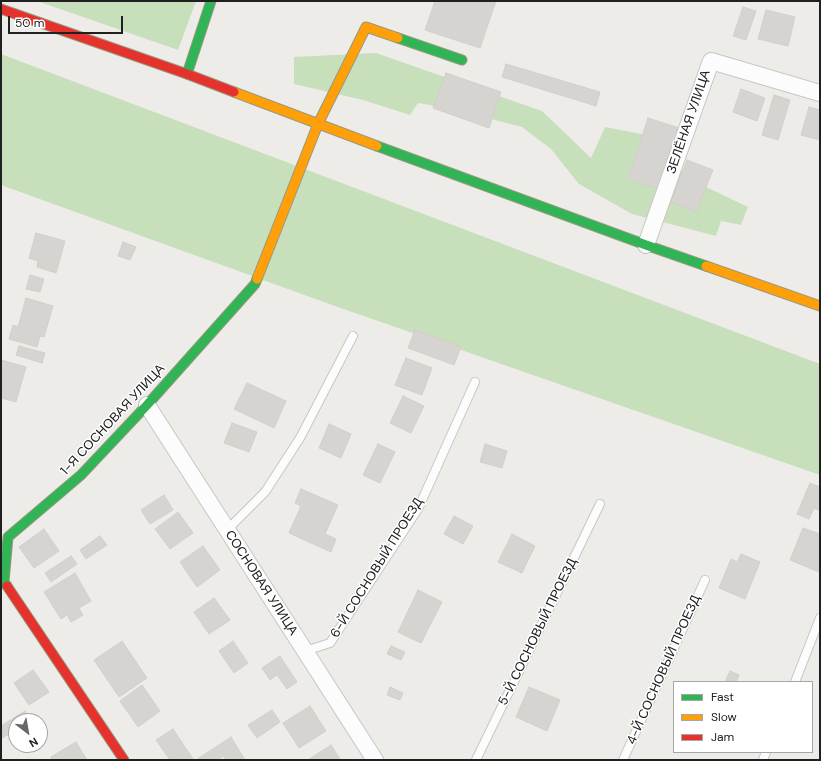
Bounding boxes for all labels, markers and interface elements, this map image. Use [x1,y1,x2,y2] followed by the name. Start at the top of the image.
[10,8,125,34] scale bar
[15,15,44,31] text: 50 m
[664,68,714,176] street label: ЗЕЛЁНАЯ УЛИЦА
[58,361,168,479] street label: 1-Я СОСНОВАЯ УЛИЦА
[327,495,427,641] street label: 6-Й СОСНОВЫЙ ПРОЕЗД
[221,528,301,638] street label: СОСНОВАЯ УЛИЦА
[496,556,580,708] street label: 5-Й СОСНОВЫЙ ПРОЕЗД
[624,593,704,747] street label: 4-Й СОСНОВЫЙ ПРОЕЗД
[673,681,813,753] legend
[711,689,734,705] text: Fast
[711,709,737,725] text: Slow
[8,713,48,753] north arrow
[711,729,734,745] text: Jam
[27,734,41,750] text: N

